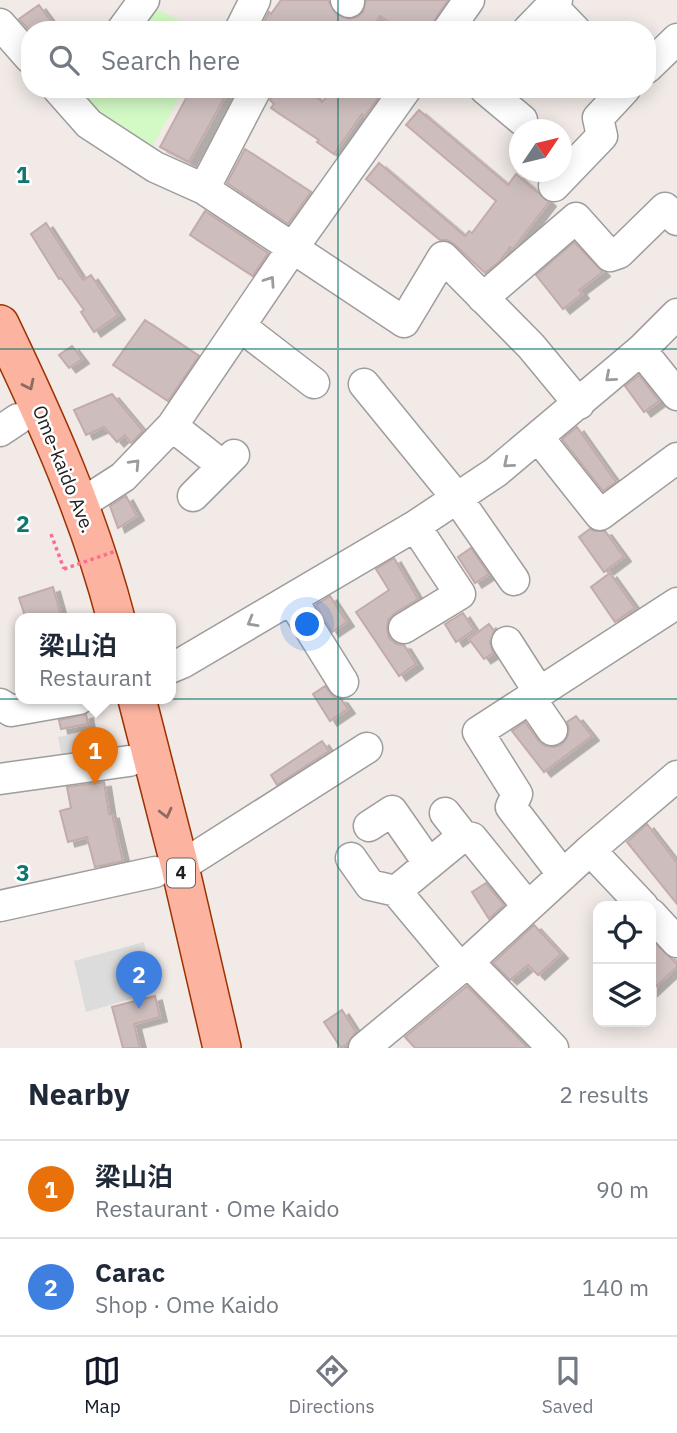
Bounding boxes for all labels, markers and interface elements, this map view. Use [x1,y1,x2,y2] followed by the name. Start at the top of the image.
[21,21,656,98] search box
[45,41,83,79] icon: search
[101,43,240,77] text: Search here
[509,119,572,182] north arrow
[16,159,30,189] text: 1
[262,276,275,289] one-way arrow
[605,369,618,381] one-way arrow
[21,378,35,390] one-way arrow
[28,402,100,536] street label: Ome-kaido Ave.
[503,455,516,467] one-way arrow
[127,459,140,472] one-way arrow
[16,508,30,538] text: 2
[290,607,324,641] your location
[15,613,176,704] popup
[247,614,260,627] one-way arrow
[39,628,117,662] text: 梁山泊
[39,662,152,692] text: Restaurant
[72,727,118,785] pin: 1
[158,807,172,819] one-way arrow
[16,857,30,887] text: 3
[167,858,195,888] road number: 4
[593,901,656,1027] map controls
[593,901,656,964] button: locate
[116,951,162,1009] pin: 2
[593,964,656,1027] button: layers
[28,1074,130,1113] text: Nearby
[559,1079,649,1109] text: 2 results
[95,1159,173,1193] text: 梁山泊
[44,1174,58,1204] text: 1
[596,1174,649,1204] text: 90 m
[95,1193,340,1223] text: Restaurant · Ome Kaido
[95,1255,165,1289] text: Carac
[44,1272,58,1302] text: 2
[582,1272,649,1302] text: 140 m
[95,1289,279,1319] text: Shop · Ome Kaido
[83,1352,121,1418] tab: Map
[288,1352,375,1418] tab: Directions
[542,1352,594,1418] tab: Saved

